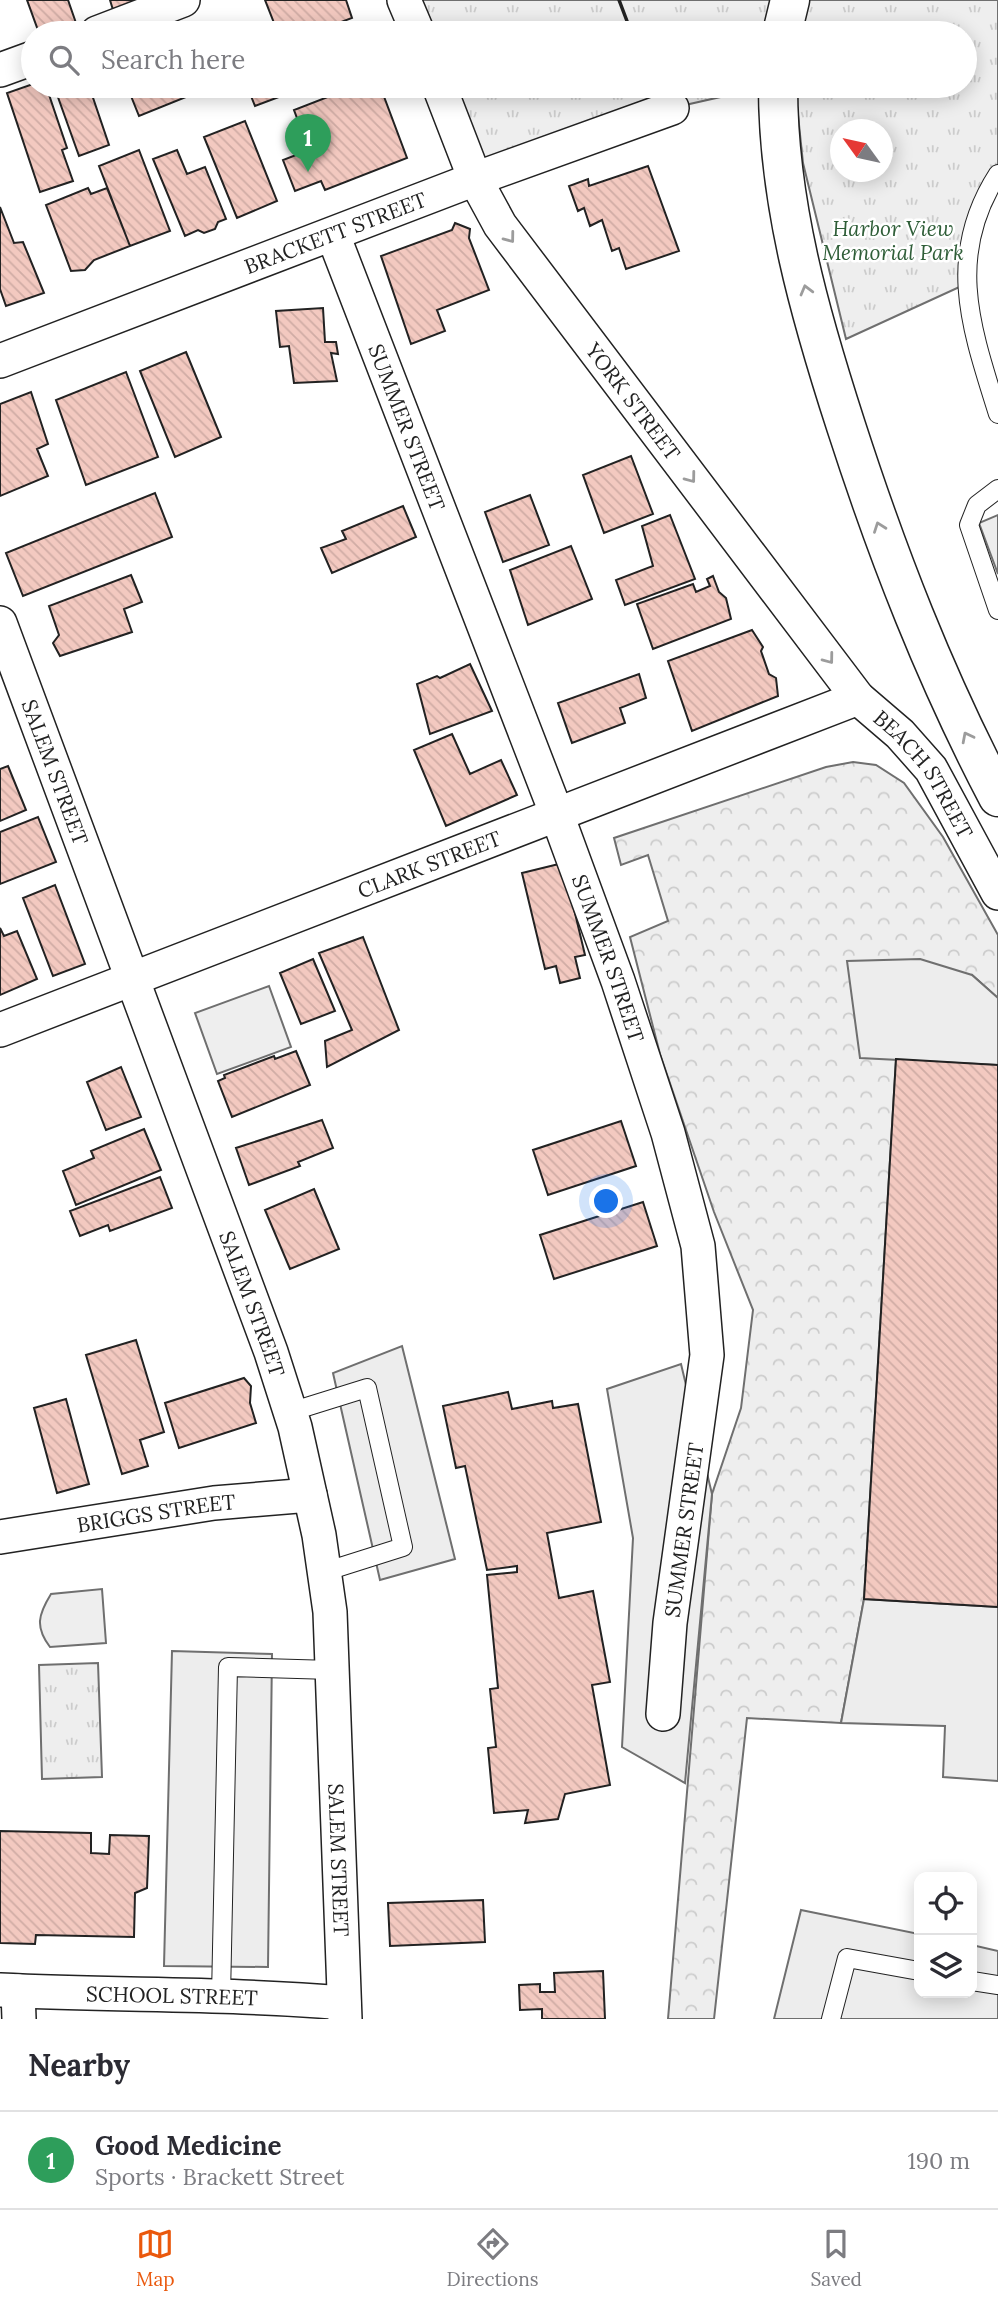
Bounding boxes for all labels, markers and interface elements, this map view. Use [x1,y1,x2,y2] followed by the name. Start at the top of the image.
[21,21,977,98] search box
[45,41,83,79] icon: search
[101,43,245,76] text: Search here
[285,114,331,172] pin: 1
[830,119,893,182] north arrow
[240,185,430,280] street label: BRACKETT STREET
[822,215,964,266] park label: Harbor View Memorial Park
[501,230,514,242] one-way arrow
[800,285,814,297] one-way arrow
[580,336,687,465] street label: YORK STREET
[363,340,452,514] street label: SUMMER STREET
[683,470,696,482] one-way arrow
[873,521,887,533] one-way arrow
[820,651,833,664] one-way arrow
[16,696,95,849] street label: SALEM STREET
[868,704,979,843] street label: BEACH STREET
[961,732,975,744] one-way arrow
[353,824,505,904] street label: CLARK STREET
[566,871,651,1046] street label: SUMMER STREET
[589,1184,623,1218] your location
[214,1227,291,1380] street label: SALEM STREET
[658,1441,710,1619] street label: SUMMER STREET
[75,1488,236,1538] street label: BRIGGS STREET
[323,1783,355,1937] street label: SALEM STREET
[914,1872,977,1998] map controls
[914,1872,977,1935] button: locate
[914,1935,977,1998] button: layers
[86,1980,258,2011] street label: SCHOOL STREET
[28,2046,130,2084] text: Nearby
[95,2129,282,2162] text: Good Medicine
[46,2146,56,2175] text: 1
[907,2146,970,2175] text: 190 m
[95,2162,344,2191] text: Sports · Brackett Street
[136,2225,175,2291] tab: Map
[447,2225,539,2291] tab: Directions
[811,2225,862,2291] tab: Saved

